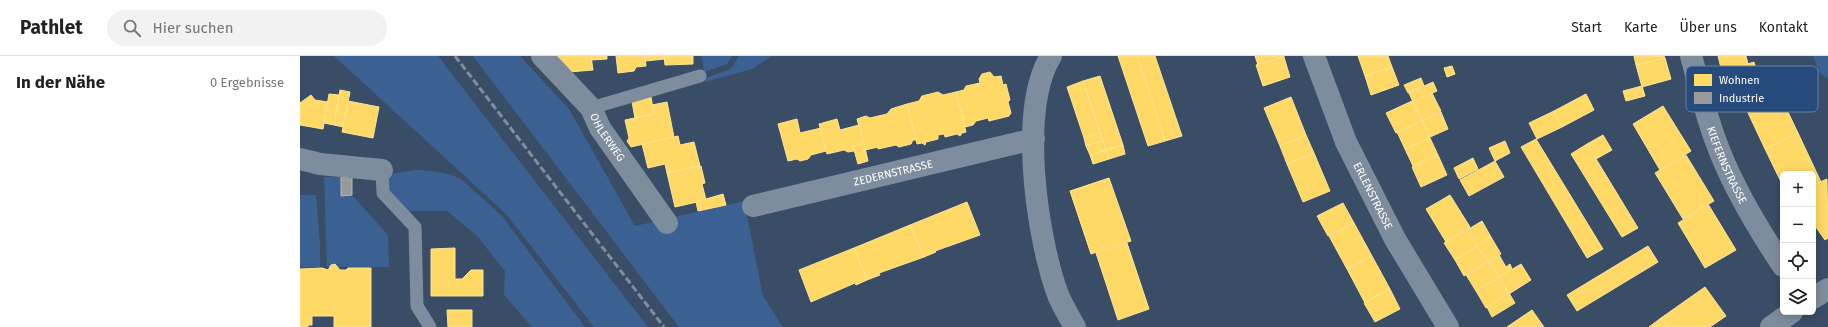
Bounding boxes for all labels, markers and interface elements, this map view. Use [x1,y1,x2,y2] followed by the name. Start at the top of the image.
[107,10,387,46] search box
[20,16,83,39] text: Pathlet
[121,17,143,39] icon: search
[153,19,234,37] text: Hier suchen
[1571,19,1602,36] text: Start
[1624,19,1658,36] text: Karte
[1680,19,1737,36] text: Über uns
[1759,19,1808,36] text: Kontakt
[1686,66,1818,112] legend
[16,72,105,93] text: In der Nähe
[1719,74,1760,87] text: Wohnen
[210,75,284,90] text: 0 Ergebnisse
[1719,92,1764,105] text: Industrie
[588,111,628,164] street label: OHLERWEG
[1705,125,1750,206] street label: KIEFERNSTRASSE
[852,157,934,188] street label: ZEDERNSTRASSE
[1351,160,1396,232] street label: ERLENSTRASSE
[1780,171,1816,315] map controls
[1780,171,1816,207] button: +
[1780,207,1816,243] button: −
[1780,243,1816,279] button: locate
[1780,279,1816,315] button: layers

